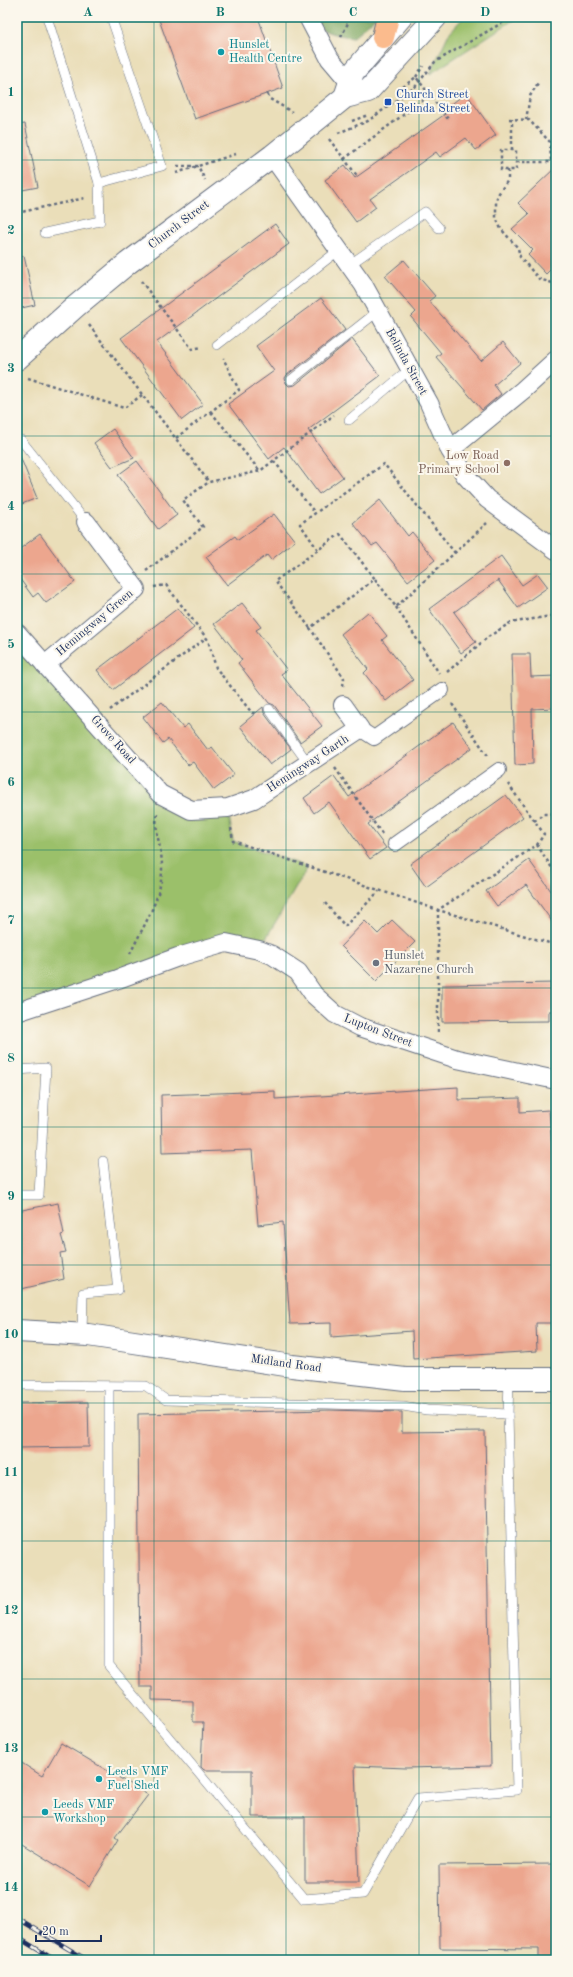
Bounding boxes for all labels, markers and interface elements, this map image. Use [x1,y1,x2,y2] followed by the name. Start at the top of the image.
[83,6,93,19] text: A
[215,6,225,19] text: B
[349,6,357,19] text: C
[480,6,490,19] text: D
[229,39,302,65] place label: Hunslet Health Centre
[216,47,226,57] marker: Hunslet Health Centre
[7,86,15,99] text: 1
[396,89,470,115] place label: Church Street Belinda Street
[383,97,393,107] marker: Church Street Belinda Street
[146,198,212,252] street label: Church Street
[7,224,15,237] text: 2
[383,327,429,397] street label: Belinda Street
[7,362,15,375] text: 3
[418,450,499,476] place label: Low Road Primary School
[502,458,512,468] marker: Low Road Primary School
[7,500,15,513] text: 4
[54,587,136,659] street label: Hemingway Green
[7,638,15,651] text: 5
[88,714,138,766] street label: Grove Road
[265,733,352,795] street label: Hemingway Garth
[7,776,15,789] text: 6
[7,914,15,927] text: 7
[384,950,474,976] place label: Hunslet Nazarene Church
[371,958,381,968] marker: Hunslet Nazarene Church
[342,1012,414,1050] street label: Lupton Street
[7,1052,15,1065] text: 8
[7,1190,15,1203] text: 9
[3,1328,19,1341] text: 10
[250,1353,322,1375] street label: Midland Road
[3,1466,19,1479] text: 11
[3,1604,19,1617] text: 12
[3,1742,19,1755] text: 13
[107,1766,168,1792] place label: Leeds VMF Fuel Shed
[94,1774,104,1784] marker: Leeds VMF Fuel Shed
[53,1799,114,1825] place label: Leeds VMF Workshop
[40,1807,50,1817] marker: Leeds VMF Workshop
[3,1881,19,1894] text: 14
[36,1917,101,1943] scale bar
[42,1926,69,1938] text: 20 m

